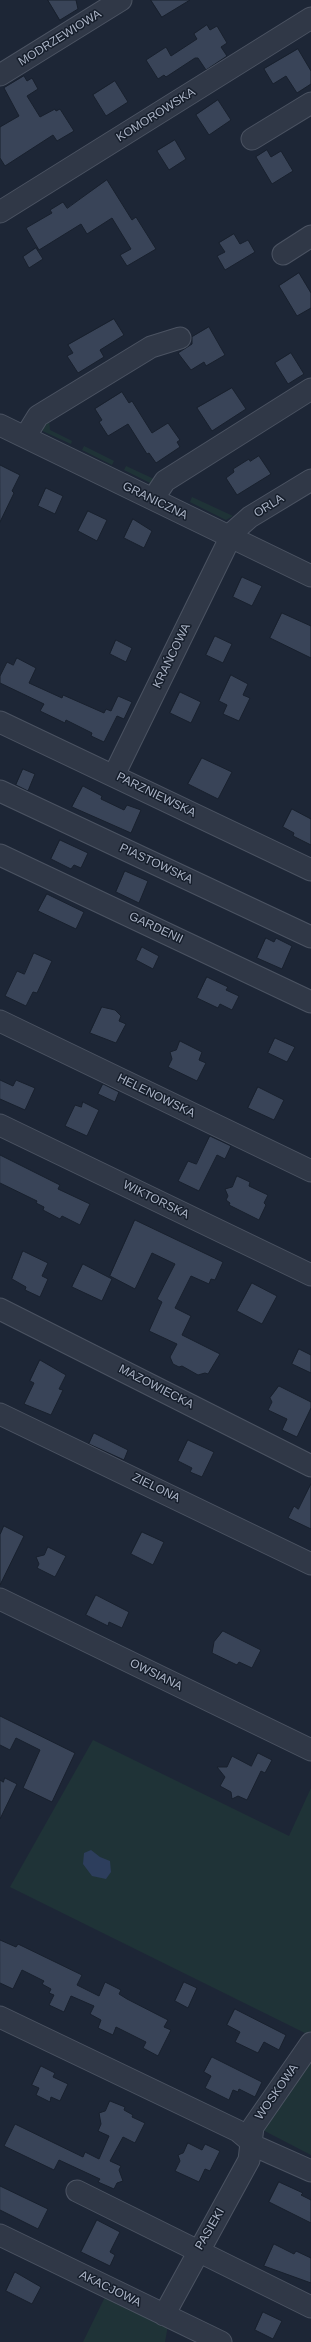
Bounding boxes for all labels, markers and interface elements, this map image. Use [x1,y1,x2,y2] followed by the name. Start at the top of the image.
[16,7,104,69] street label: MODRZEWIOWA
[114,85,198,145] street label: KOMOROWSKA
[120,479,190,523] street label: GRANICZNA
[251,491,287,521] street label: ORLA
[150,621,194,691] street label: KRAŃCOWA
[114,770,198,820] street label: PARZNIEWSKA
[117,841,195,887] street label: PIASTOWSKA
[127,909,185,947] street label: GARDENII
[115,1071,197,1121] street label: HELENOWSKA
[121,1178,191,1222] street label: WIKTORSKA
[116,1362,196,1412] street label: MAZOWIECKA
[130,1470,182,1506] street label: ZIELONA
[127,1656,185,1694] street label: OWSIANA
[252,2061,302,2123] street label: WOSKOWA
[192,2206,228,2252] street label: PASIEKI
[77,2268,143,2310] street label: AKACJOWA

